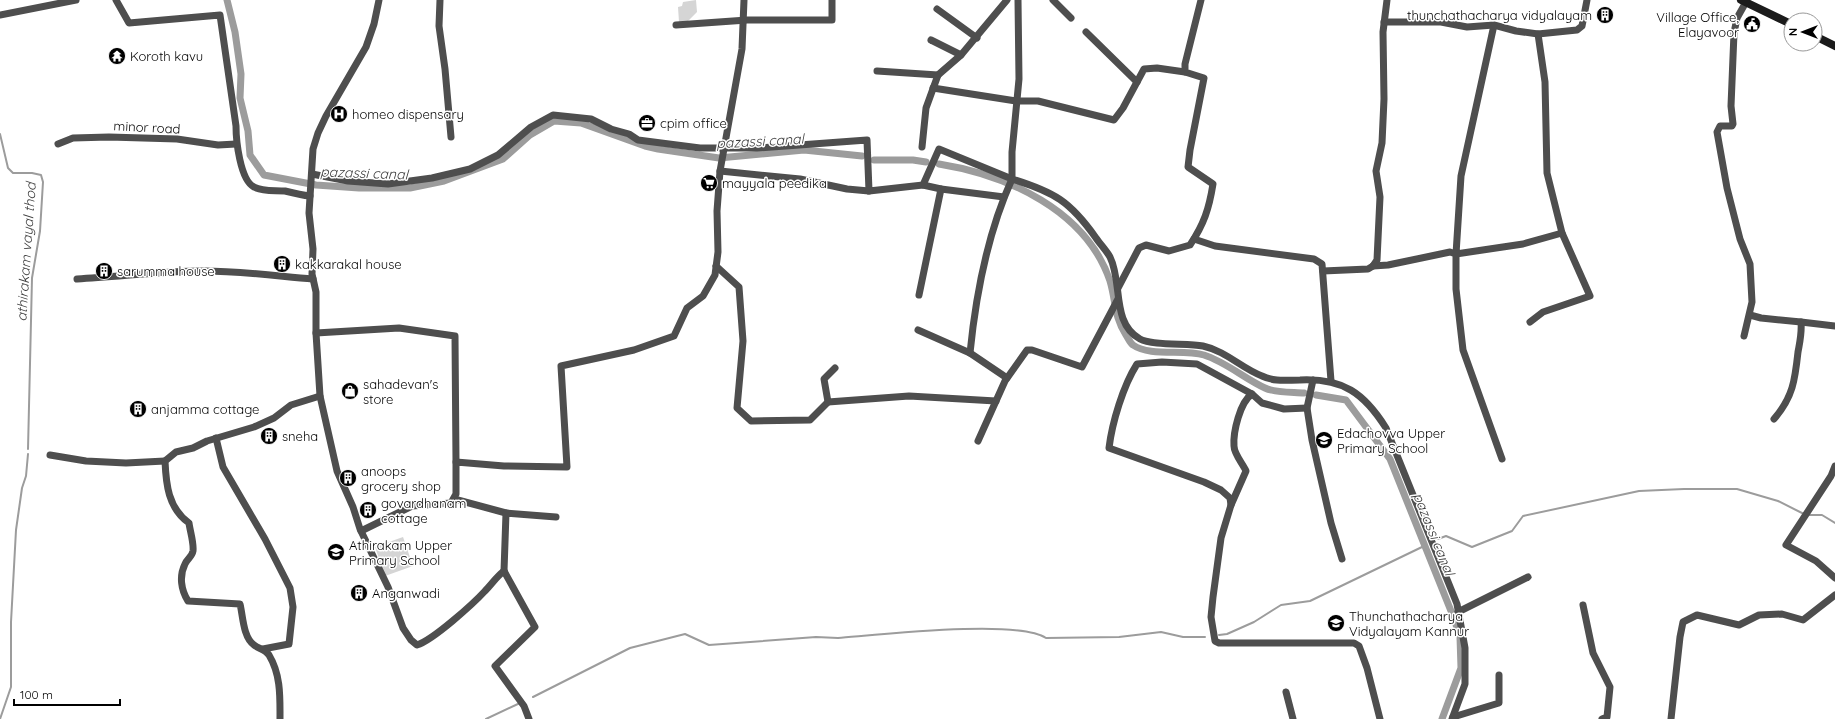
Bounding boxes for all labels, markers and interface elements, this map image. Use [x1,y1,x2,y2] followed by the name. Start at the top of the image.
[1595,5,1615,25] building icon: thunchathacharya vidyalayam
[1407,7,1592,23] place label: thunchathacharya vidyalayam
[1656,9,1739,40] place label: Village Office, Elayavoor
[1783,12,1823,52] north arrow
[1742,14,1762,34] public building icon: Village Office, Elayavoor
[1786,28,1800,36] text: N
[107,46,127,66] temple icon: Koroth kavu
[130,48,203,64] place label: Koroth kavu
[329,104,349,124] hospital icon: homeo dispensary
[352,106,464,122] place label: homeo dispensary
[637,113,657,133] office icon: cpim office
[660,115,727,131] place label: cpim office
[113,117,181,137] street label: minor road
[716,130,806,152] water label: pazassi canal
[320,162,410,184] water label: pazassi canal
[699,173,719,193] supermarket icon: mayyala peedika
[722,175,827,191] place label: mayyala peedika
[12,180,40,322] water label: athirakam vayal thod
[272,254,292,274] building icon: kakkarakal house
[295,256,402,272] place label: kakkarakal house
[94,261,114,281] building icon: sarumma house
[117,263,215,279] place label: sarumma house
[363,376,438,407] place label: sahadevan's store
[340,381,360,401] shop icon: sahadevan's store
[128,399,148,419] building icon: anjamma cottage
[151,401,259,417] place label: anjamma cottage
[1337,425,1445,456] place label: Edachovva Upper Primary School
[259,426,279,446] building icon: sneha
[282,428,318,444] place label: sneha
[1314,430,1334,450] school or university icon: Edachovva Upper Primary School
[361,463,441,494] place label: anoops grocery shop
[338,468,358,488] building icon: anoops grocery shop
[1409,490,1459,580] water label: pazassi canal
[381,495,466,526] place label: govardhanam cottage
[358,500,378,520] building icon: govardhanam cottage
[349,537,452,568] place label: Athirakam Upper Primary School
[326,542,346,562] school or university icon: Athirakam Upper Primary School
[349,583,369,603] building icon: Anganwadi
[372,585,440,601] place label: Anganwadi
[1349,608,1469,639] place label: Thunchathacharya Vidyalayam Kannur
[1326,613,1346,633] school or university icon: Thunchathacharya Vidyalayam Kannur
[14,681,120,707] scale bar
[20,687,53,702] text: 100 m

